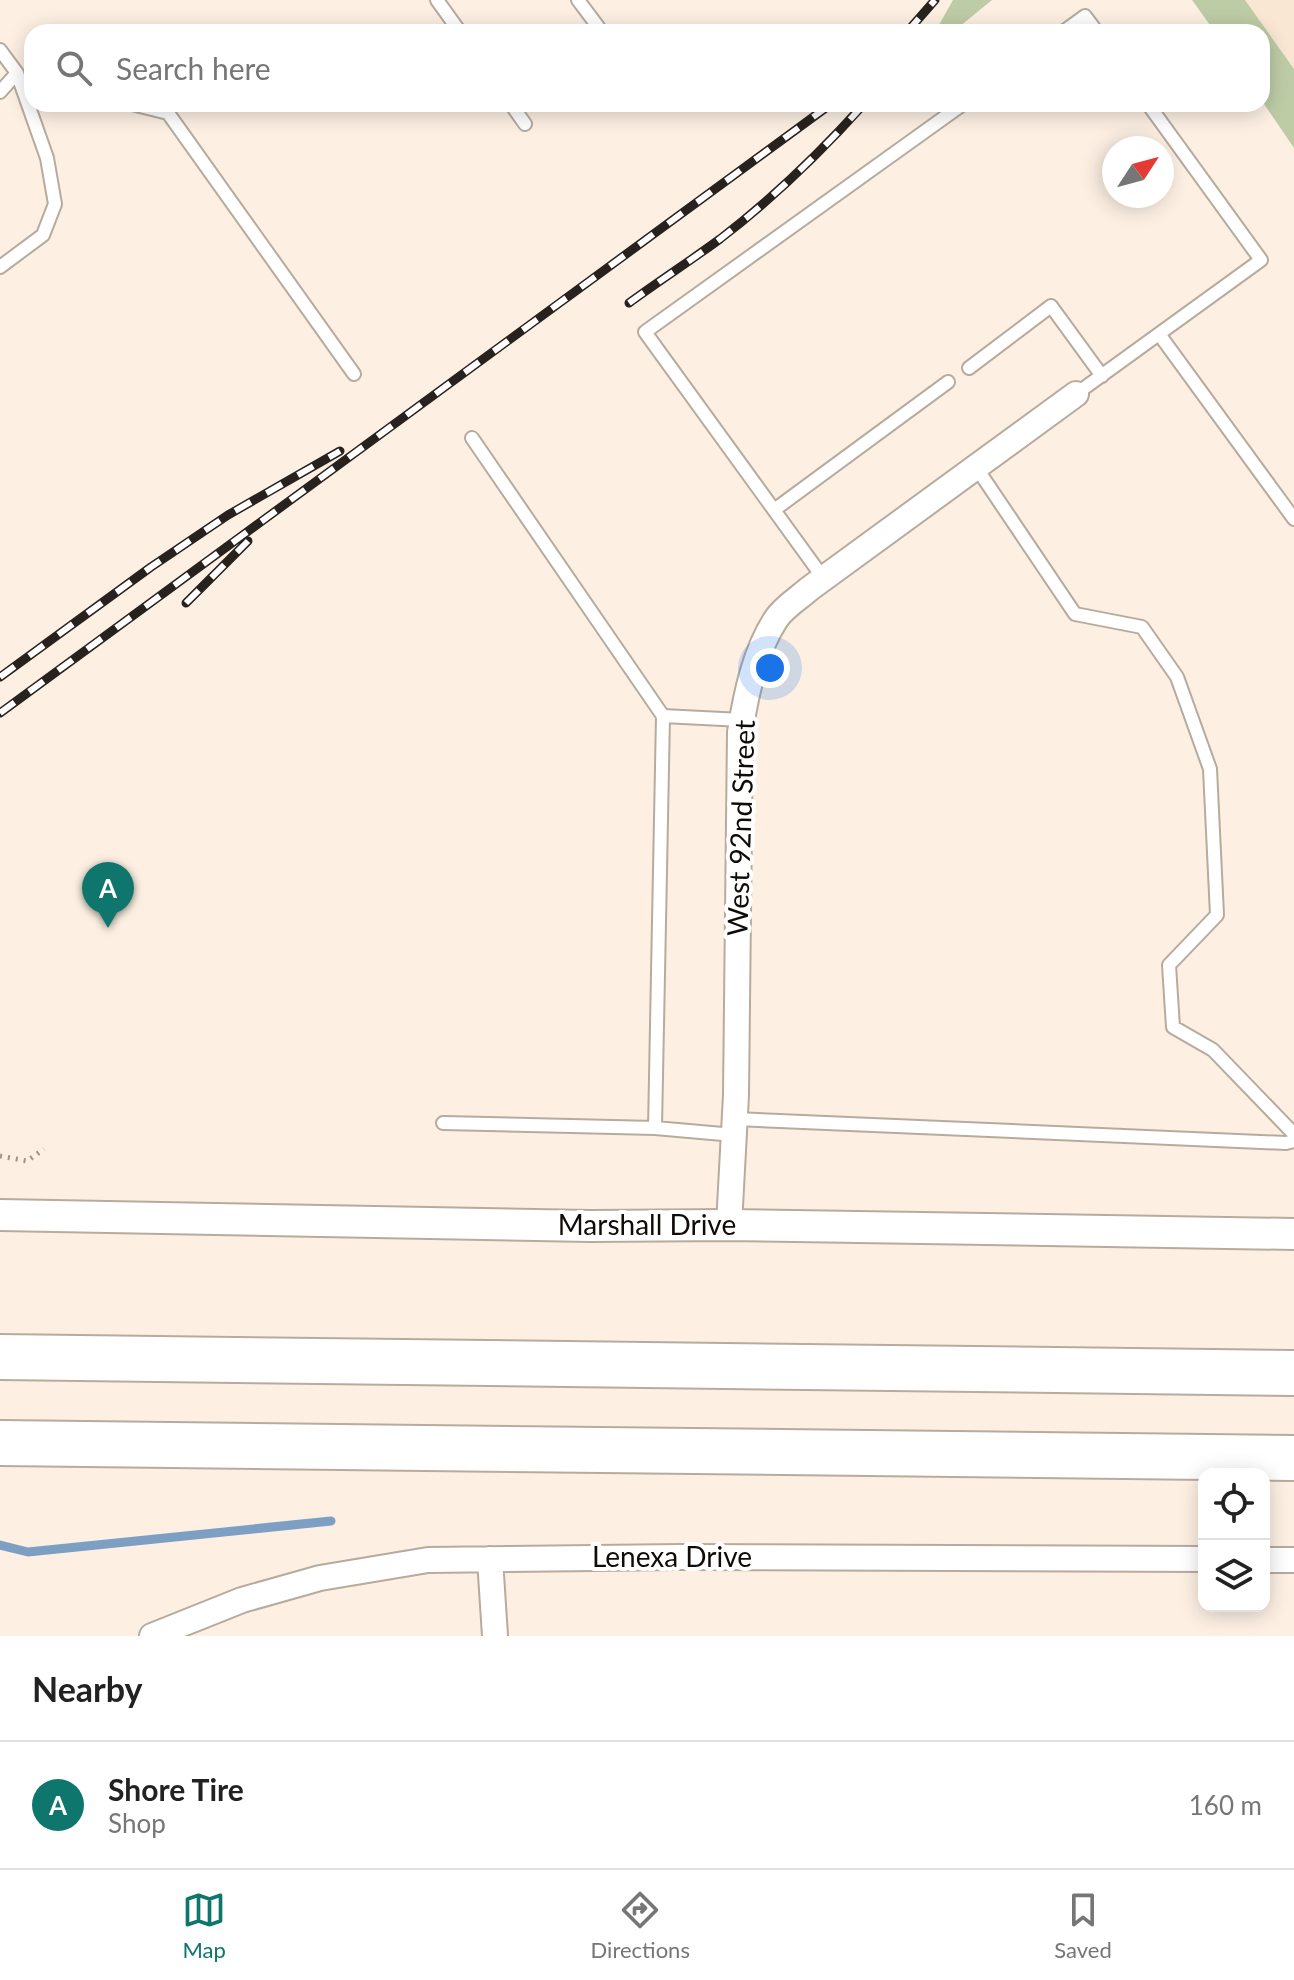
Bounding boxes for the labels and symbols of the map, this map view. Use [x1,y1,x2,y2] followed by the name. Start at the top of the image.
[1102,136,1174,208] north arrow
[750,648,790,688] your location
[719,719,761,937] street label: West 92nd Street
[82,862,134,928] pin: A
[558,1207,736,1241] street label: Marshall Drive
[592,1539,752,1573] street label: Lenexa Drive

